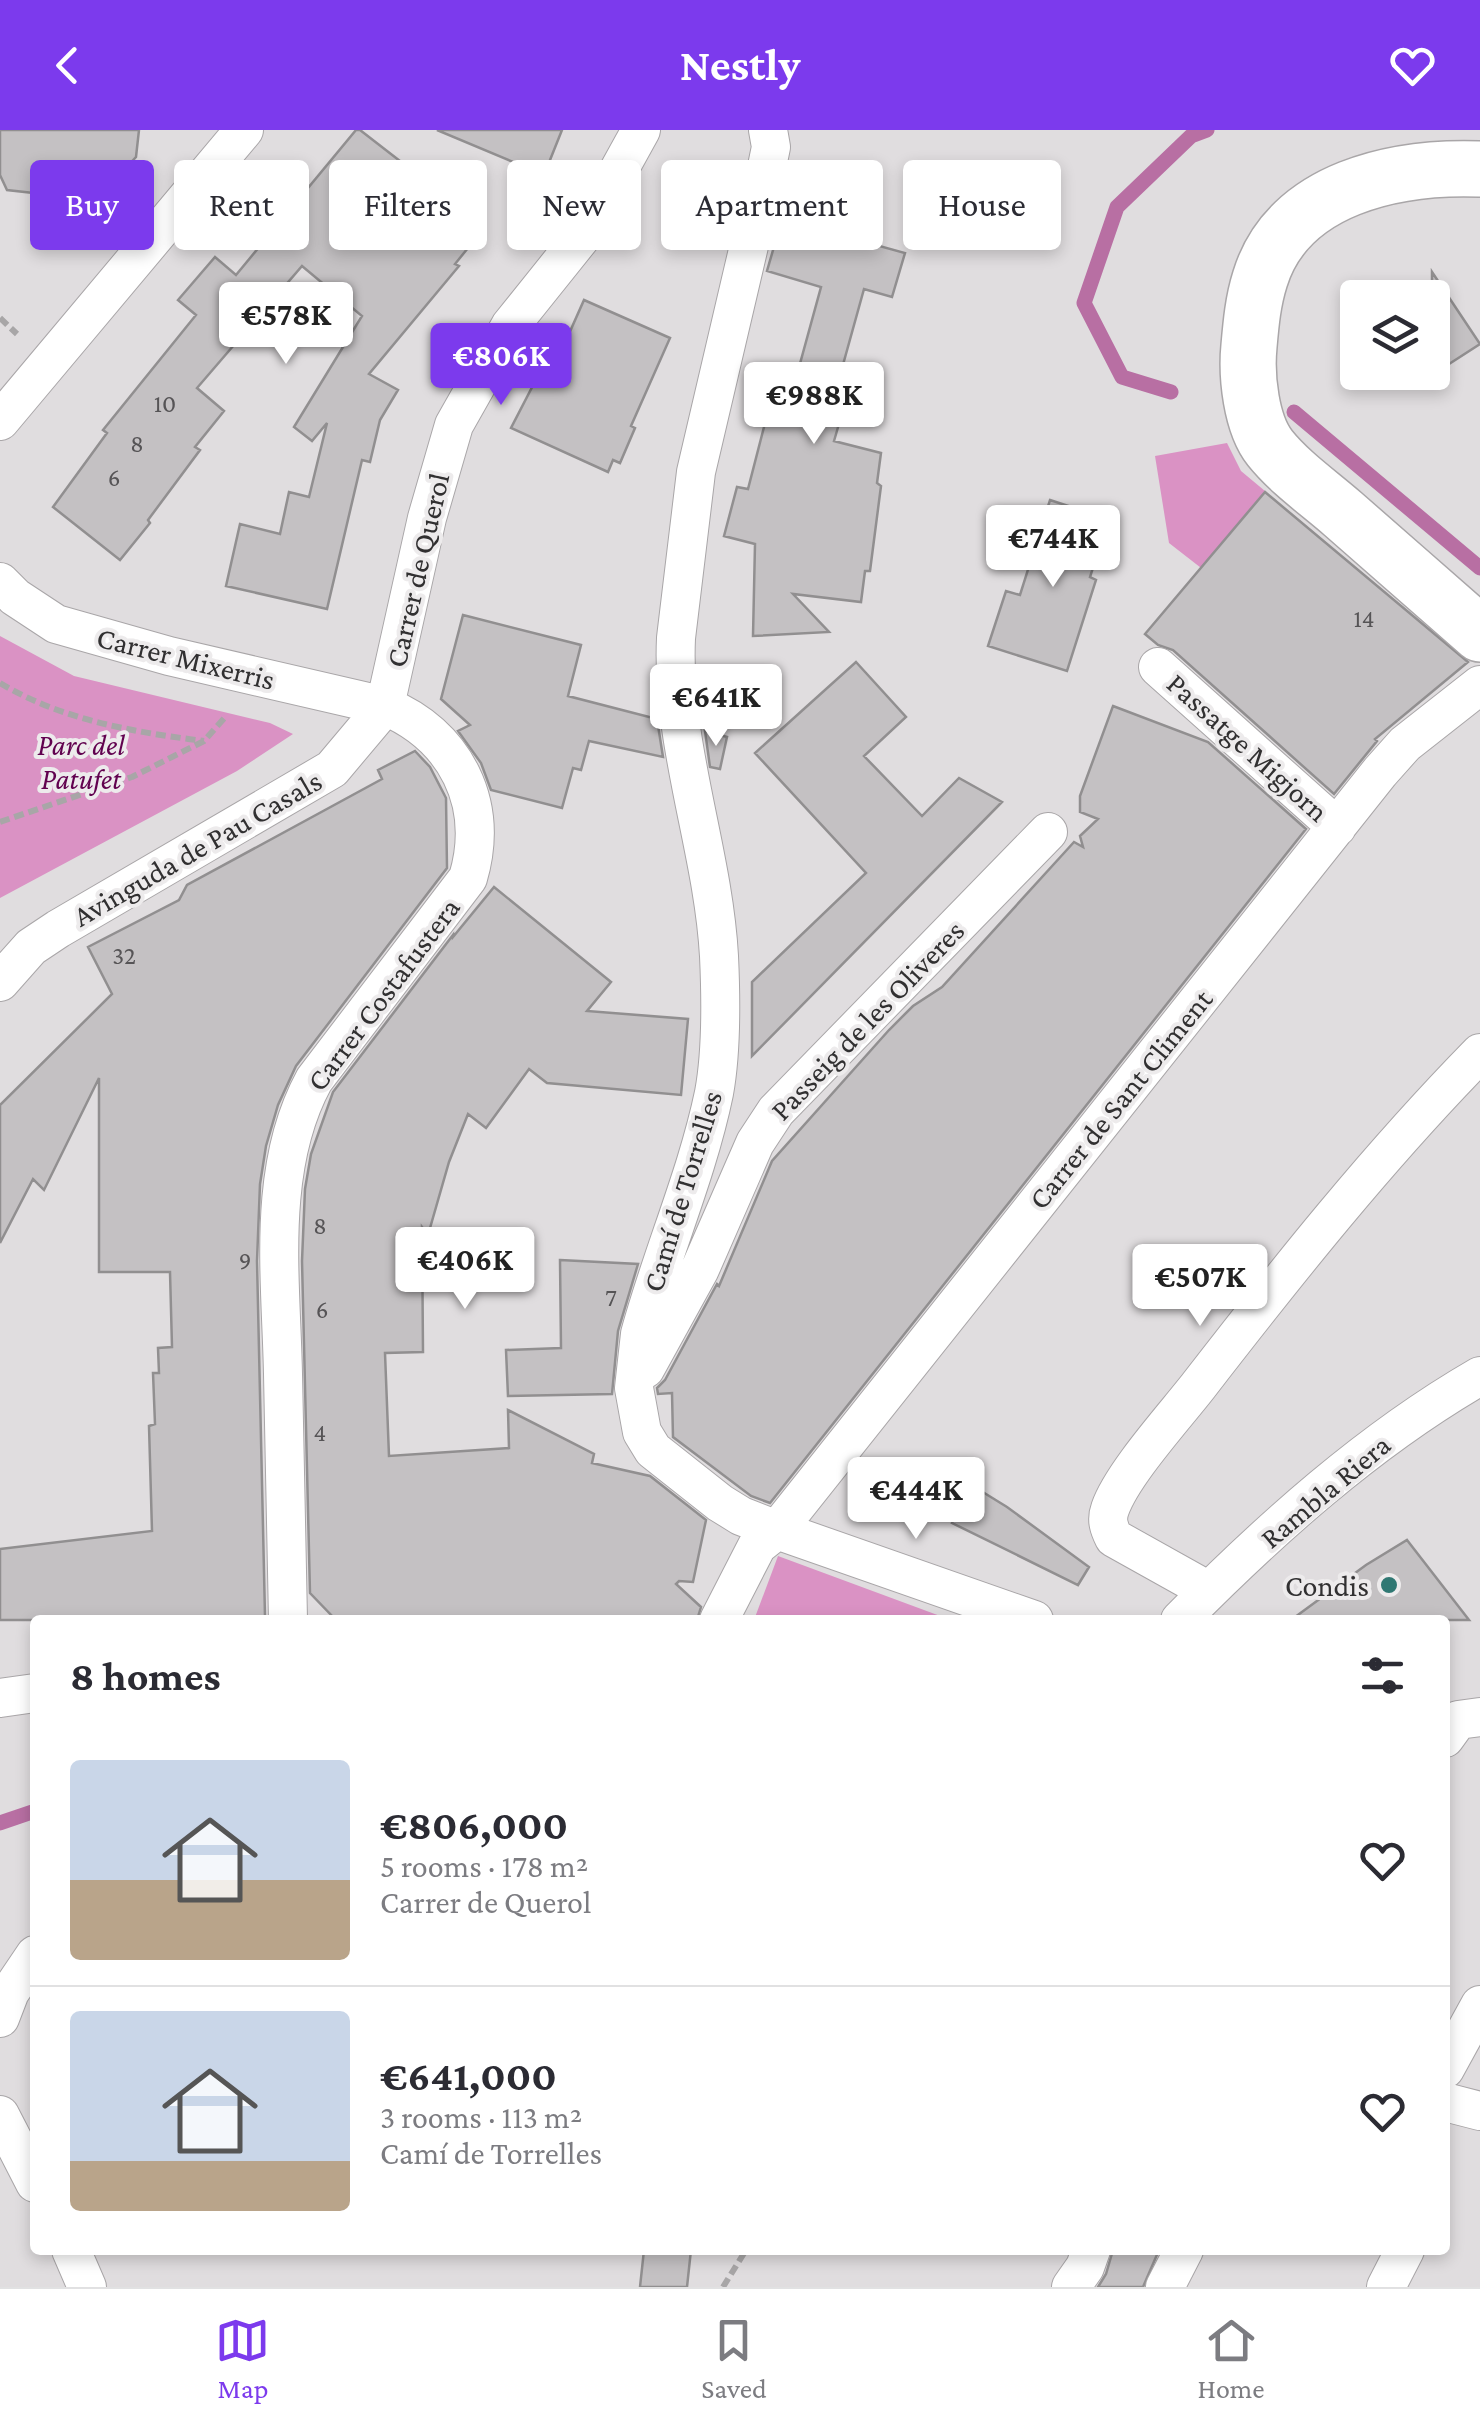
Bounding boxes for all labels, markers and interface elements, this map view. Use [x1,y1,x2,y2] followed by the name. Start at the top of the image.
[40,38,95,93] icon: back
[1385,38,1440,93] icon: heart
[680,40,800,90] text: Nestly
[30,160,154,250] chip: Buy
[174,160,309,250] chip: Rent
[329,160,487,250] chip: Filters
[507,160,641,250] chip: New
[661,160,883,250] chip: Apartment
[903,160,1061,250] chip: House
[1340,280,1450,390] map controls
[1340,280,1450,390] button: layers
[216,282,356,367] pin: €578K
[241,296,331,332] text: €578K
[431,323,571,408] pin: €806K
[453,337,549,373] text: €806K
[744,362,884,447] pin: €988K
[766,376,862,412] text: €988K
[154,390,176,417] house number: 10
[130,430,144,457] house number: 8
[108,464,120,491] house number: 6
[379,470,455,670] street label: Carrer de Querol
[983,505,1123,590] pin: €744K
[1008,519,1098,555] text: €744K
[1353,605,1375,632] house number: 14
[94,620,278,696] street label: Carrer Mixerris
[646,664,786,749] pin: €641K
[1160,666,1335,829] street label: Passatge Migjorn
[672,678,760,714] text: €641K
[37,728,125,796] park label: Parc del Patufet
[67,763,328,933] street label: Avinguda de Pau Casals
[300,891,466,1097] street label: Carrer Costafustera
[763,914,971,1127] street label: Passeig de les Oliveres
[112,942,136,969] house number: 32
[1021,982,1219,1215] street label: Carrer de Sant Climent
[636,1087,728,1295] street label: Camí de Torrelles
[313,1212,327,1239] house number: 8
[395,1227,535,1312] pin: €406K
[417,1241,513,1277] text: €406K
[1130,1244,1270,1329] pin: €507K
[239,1247,251,1274] house number: 9
[1154,1258,1246,1294] text: €507K
[605,1284,617,1311] house number: 7
[316,1296,328,1323] house number: 6
[314,1419,326,1446] house number: 4
[1254,1427,1397,1555] street label: Rambla Riera
[846,1457,986,1542] pin: €444K
[870,1471,962,1507] text: €444K
[1285,1569,1369,1602] place label: Condis
[1378,1574,1400,1596] marker: Condis
[1355,1648,1410,1703] icon: filters
[70,1652,221,1699] text: 8 homes
[150,1800,270,1920] icon: home
[380,1801,568,1848] text: €806,000
[1355,1833,1410,1888] icon: heart
[380,1848,588,1884] text: 5 rooms · 178 m²
[380,1884,591,1920] text: Carrer de Querol
[150,2051,270,2171] icon: home
[380,2052,557,2099] text: €641,000
[1355,2084,1410,2139] icon: heart
[380,2099,582,2135] text: 3 rooms · 113 m²
[380,2135,602,2171] text: Camí de Torrelles
[215,2313,270,2404] tab: Map
[701,2313,767,2404] tab: Saved
[1198,2313,1265,2404] tab: Home

